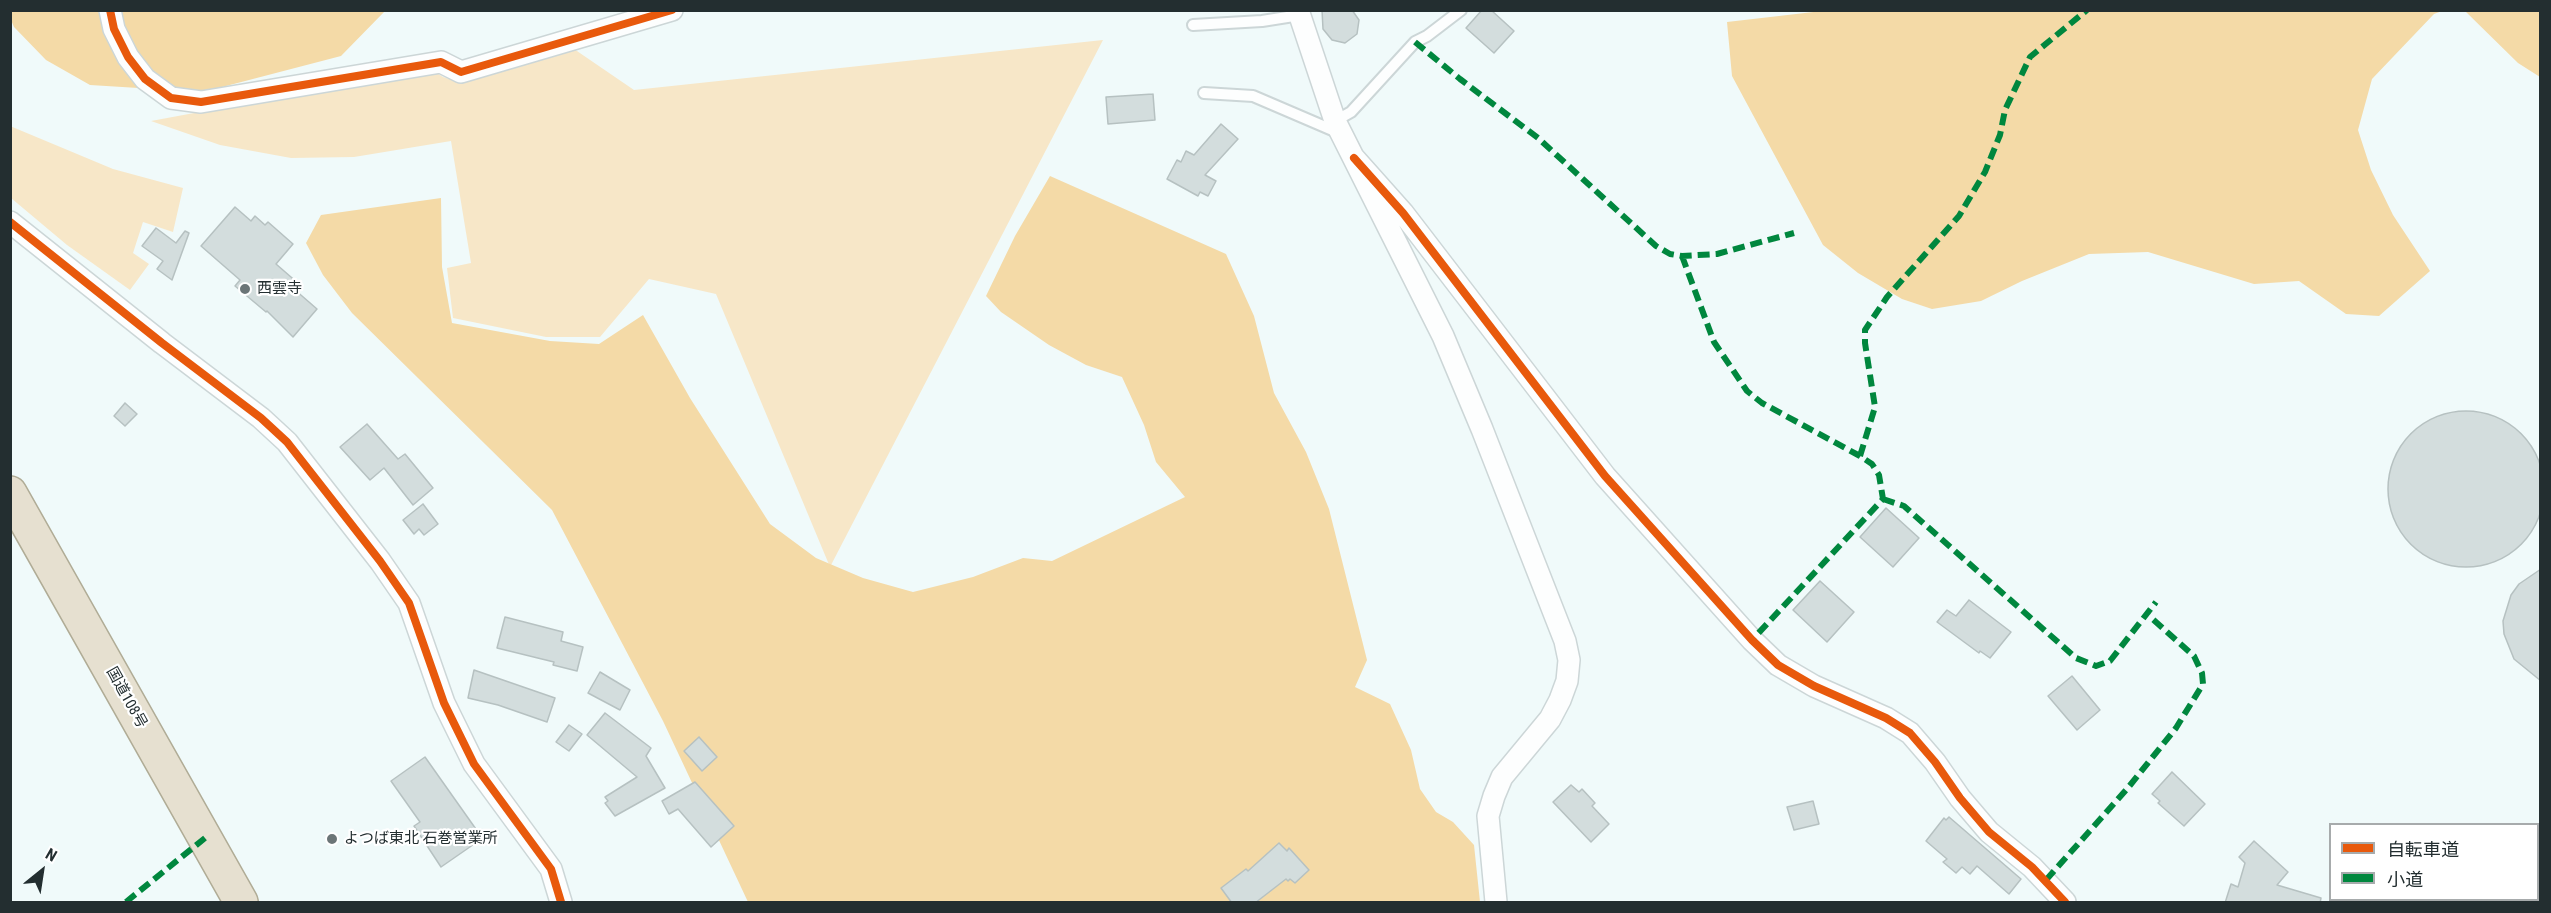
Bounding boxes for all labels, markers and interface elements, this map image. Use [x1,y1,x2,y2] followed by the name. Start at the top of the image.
[257,280,302,298] place label: 西雲寺
[238,282,252,296] marker: 西雲寺
[102,664,150,732] street label: 国道108号
[2329,823,2539,901] legend
[344,830,497,848] place label: よつば東北 石巻営業所
[325,832,339,846] marker: よつば東北 石巻営業所
[2387,839,2459,860] text: 自転車道
[12,841,72,901] north arrow
[42,844,60,866] text: N
[2387,869,2423,890] text: 小道

